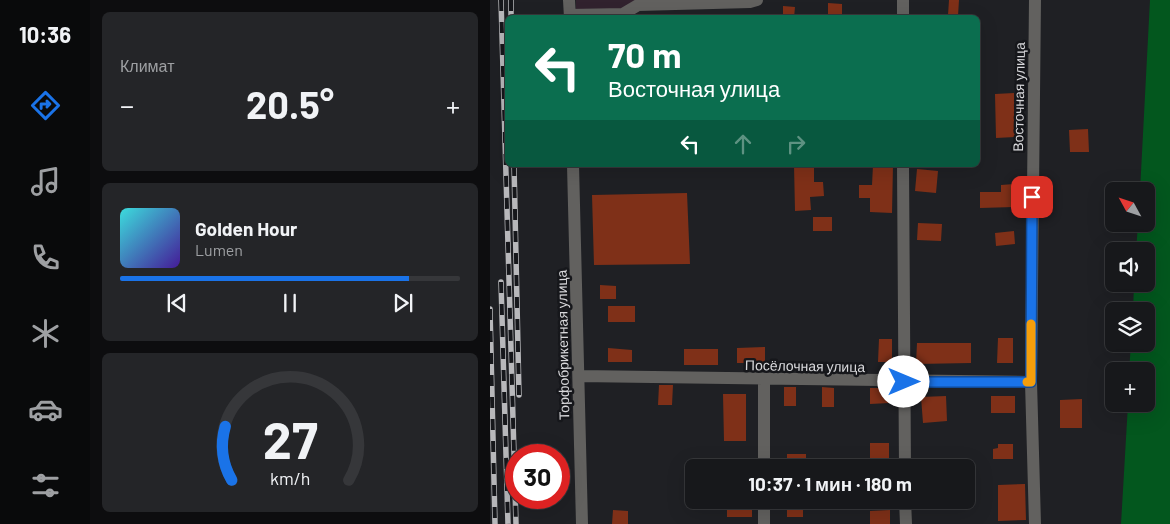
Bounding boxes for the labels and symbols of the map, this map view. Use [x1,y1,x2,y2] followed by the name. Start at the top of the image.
[1009,42,1028,152] street label: Восточная улица
[1011,176,1053,218] pin
[1105,182,1155,232] north arrow
[553,269,572,420] street label: Торфобрикетная улица
[877,355,929,407] position arrow
[745,356,865,375] street label: Посёлочная улица
[505,444,570,509] speed limit sign: 30

